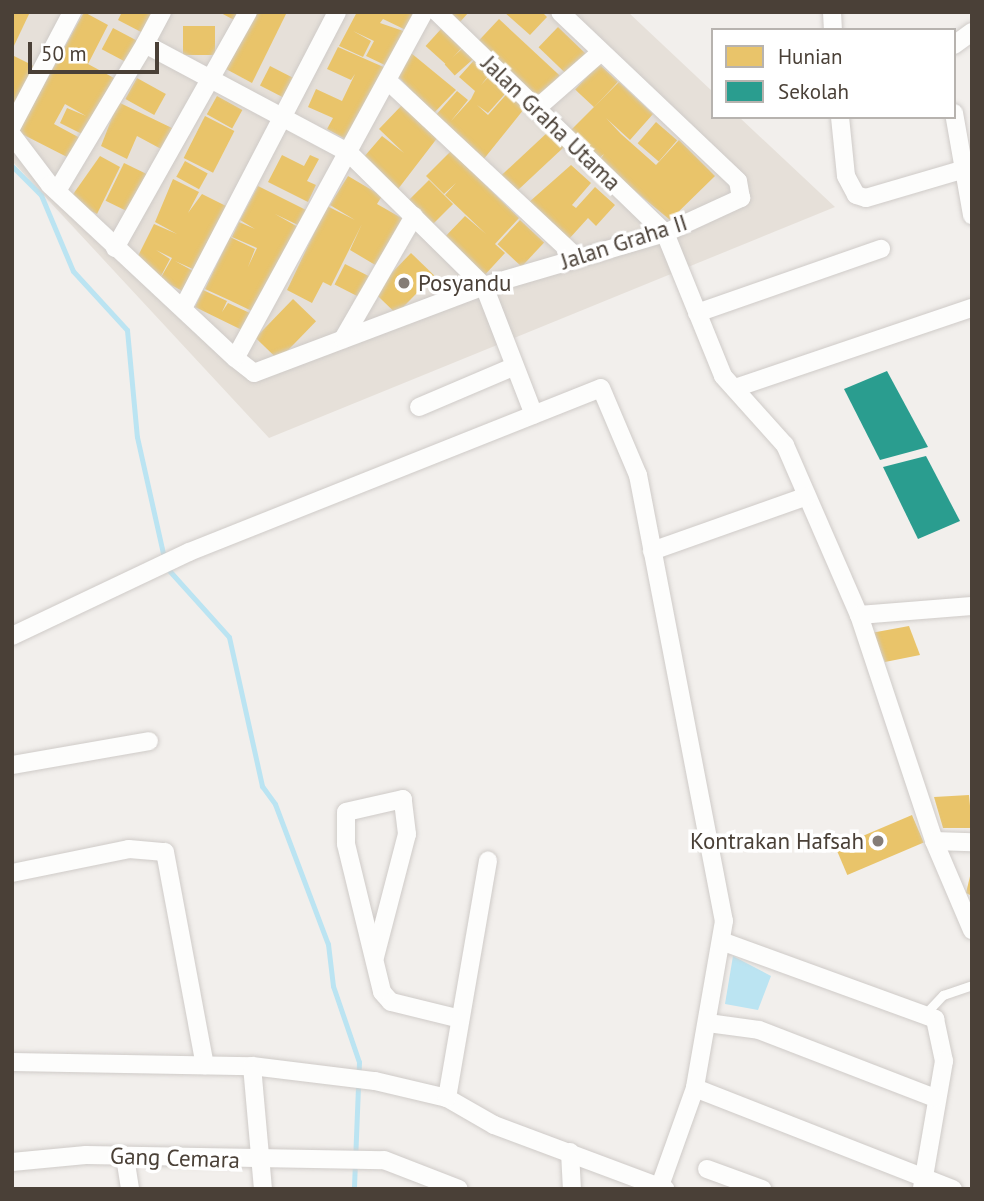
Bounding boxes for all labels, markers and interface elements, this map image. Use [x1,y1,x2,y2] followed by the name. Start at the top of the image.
[32,28,163,72] scale bar
[711,28,956,119] legend
[41,40,87,67] text: 50 m
[778,43,842,70] text: Hunian
[476,50,626,196] street label: Jalan Graha Utama
[778,78,849,105] text: Sekolah
[557,209,691,275] street label: Jalan Graha II
[418,269,512,297] place label: Posyandu
[396,275,412,291] marker: Posyandu
[690,827,864,855] place label: Kontrakan Hafsah
[870,833,886,849] marker: Kontrakan Hafsah
[110,1142,240,1174] street label: Gang Cemara

